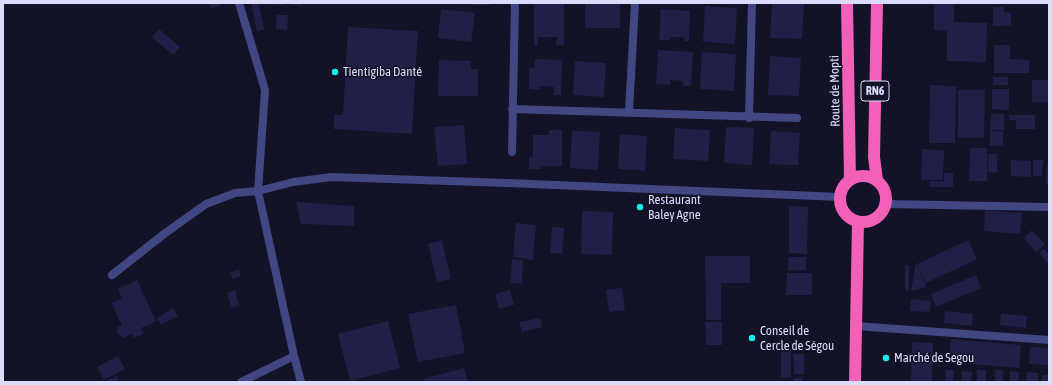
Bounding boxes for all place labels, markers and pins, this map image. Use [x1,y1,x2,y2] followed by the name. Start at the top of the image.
[343,64,422,80] place label: Tientigiba Danté
[330,67,340,77] marker: Tientigiba Danté
[648,192,701,223] place label: Restaurant Baley Agne
[635,202,645,212] marker: Restaurant Baley Agne
[760,323,834,354] place label: Conseil de Cercle de Ségou
[747,333,757,343] marker: Conseil de Cercle de Ségou
[894,350,974,366] place label: Marché de Segou
[881,353,891,363] marker: Marché de Segou

